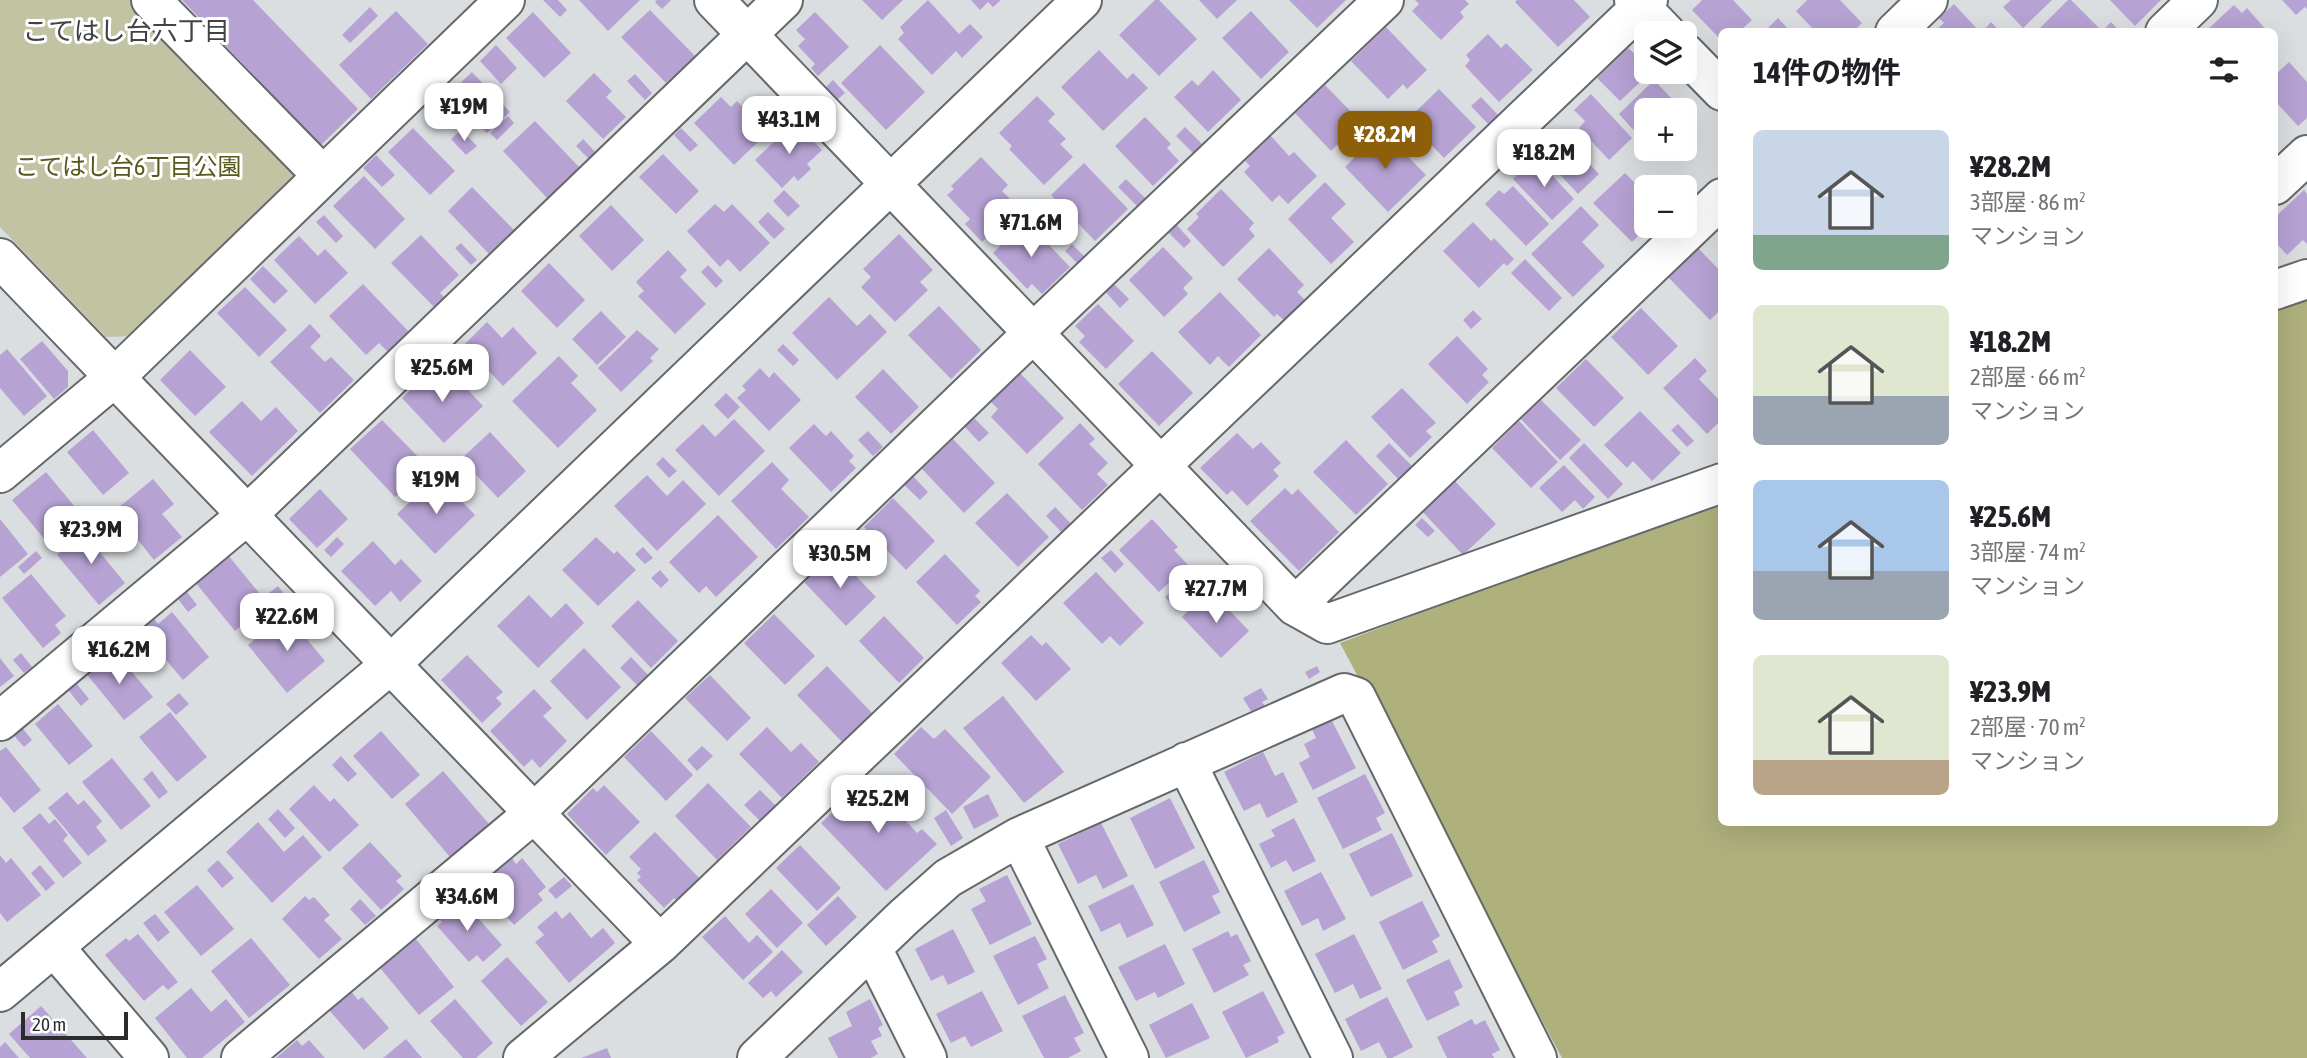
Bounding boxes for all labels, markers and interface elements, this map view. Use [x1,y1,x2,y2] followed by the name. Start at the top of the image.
[22,16,230,46] district label: こてはし台六丁目
[1634,21,1697,238] map controls
[1634,21,1697,84] button: layers
[2205,51,2243,89] icon: filters
[1753,55,1901,89] text: 14件の物件
[423,83,505,143] pin: ¥19M
[440,93,488,119] text: ¥19M
[732,96,846,156] pin: ¥43.1M
[1634,98,1697,161] button: +
[758,106,820,132] text: ¥43.1M
[1328,111,1442,171] pin: ¥28.2M
[1354,121,1416,147] text: ¥28.2M
[1487,130,1601,189] pin: ¥18.2M
[1513,139,1575,165] text: ¥18.2M
[1970,149,2051,183] text: ¥28.2M
[15,153,241,180] park label: こてはし台6丁目公園
[1809,158,1893,242] icon: home
[1634,175,1697,238] button: −
[1970,189,2086,215] text: 3部屋 · 86 m²
[974,200,1088,259] pin: ¥71.6M
[1000,209,1062,235] text: ¥71.6M
[1970,223,2085,249] text: マンション
[1970,324,2051,358] text: ¥18.2M
[1809,333,1893,417] icon: home
[385,344,499,404] pin: ¥25.6M
[411,354,473,380] text: ¥25.6M
[1970,364,2086,390] text: 2部屋 · 66 m²
[1970,398,2085,424] text: マンション
[395,456,477,516] pin: ¥19M
[412,466,460,492] text: ¥19M
[1970,499,2051,533] text: ¥25.6M
[34,506,148,566] pin: ¥23.9M
[1809,508,1893,592] icon: home
[60,516,122,542] text: ¥23.9M
[783,530,897,590] pin: ¥30.5M
[1970,539,2086,565] text: 3部屋 · 74 m²
[809,540,871,566] text: ¥30.5M
[1159,566,1273,625] pin: ¥27.7M
[1970,573,2085,599] text: マンション
[1185,575,1247,601] text: ¥27.7M
[230,594,344,653] pin: ¥22.6M
[256,603,318,629] text: ¥22.6M
[62,626,176,686] pin: ¥16.2M
[88,636,150,662] text: ¥16.2M
[1970,674,2051,708] text: ¥23.9M
[1809,683,1893,767] icon: home
[1970,714,2086,740] text: 2部屋 · 70 m²
[1970,748,2085,774] text: マンション
[821,776,935,835] pin: ¥25.2M
[847,785,909,811] text: ¥25.2M
[410,874,524,933] pin: ¥34.6M
[436,883,498,909] text: ¥34.6M
[21,1009,128,1041] scale bar
[32,1013,66,1035] text: 20 m

